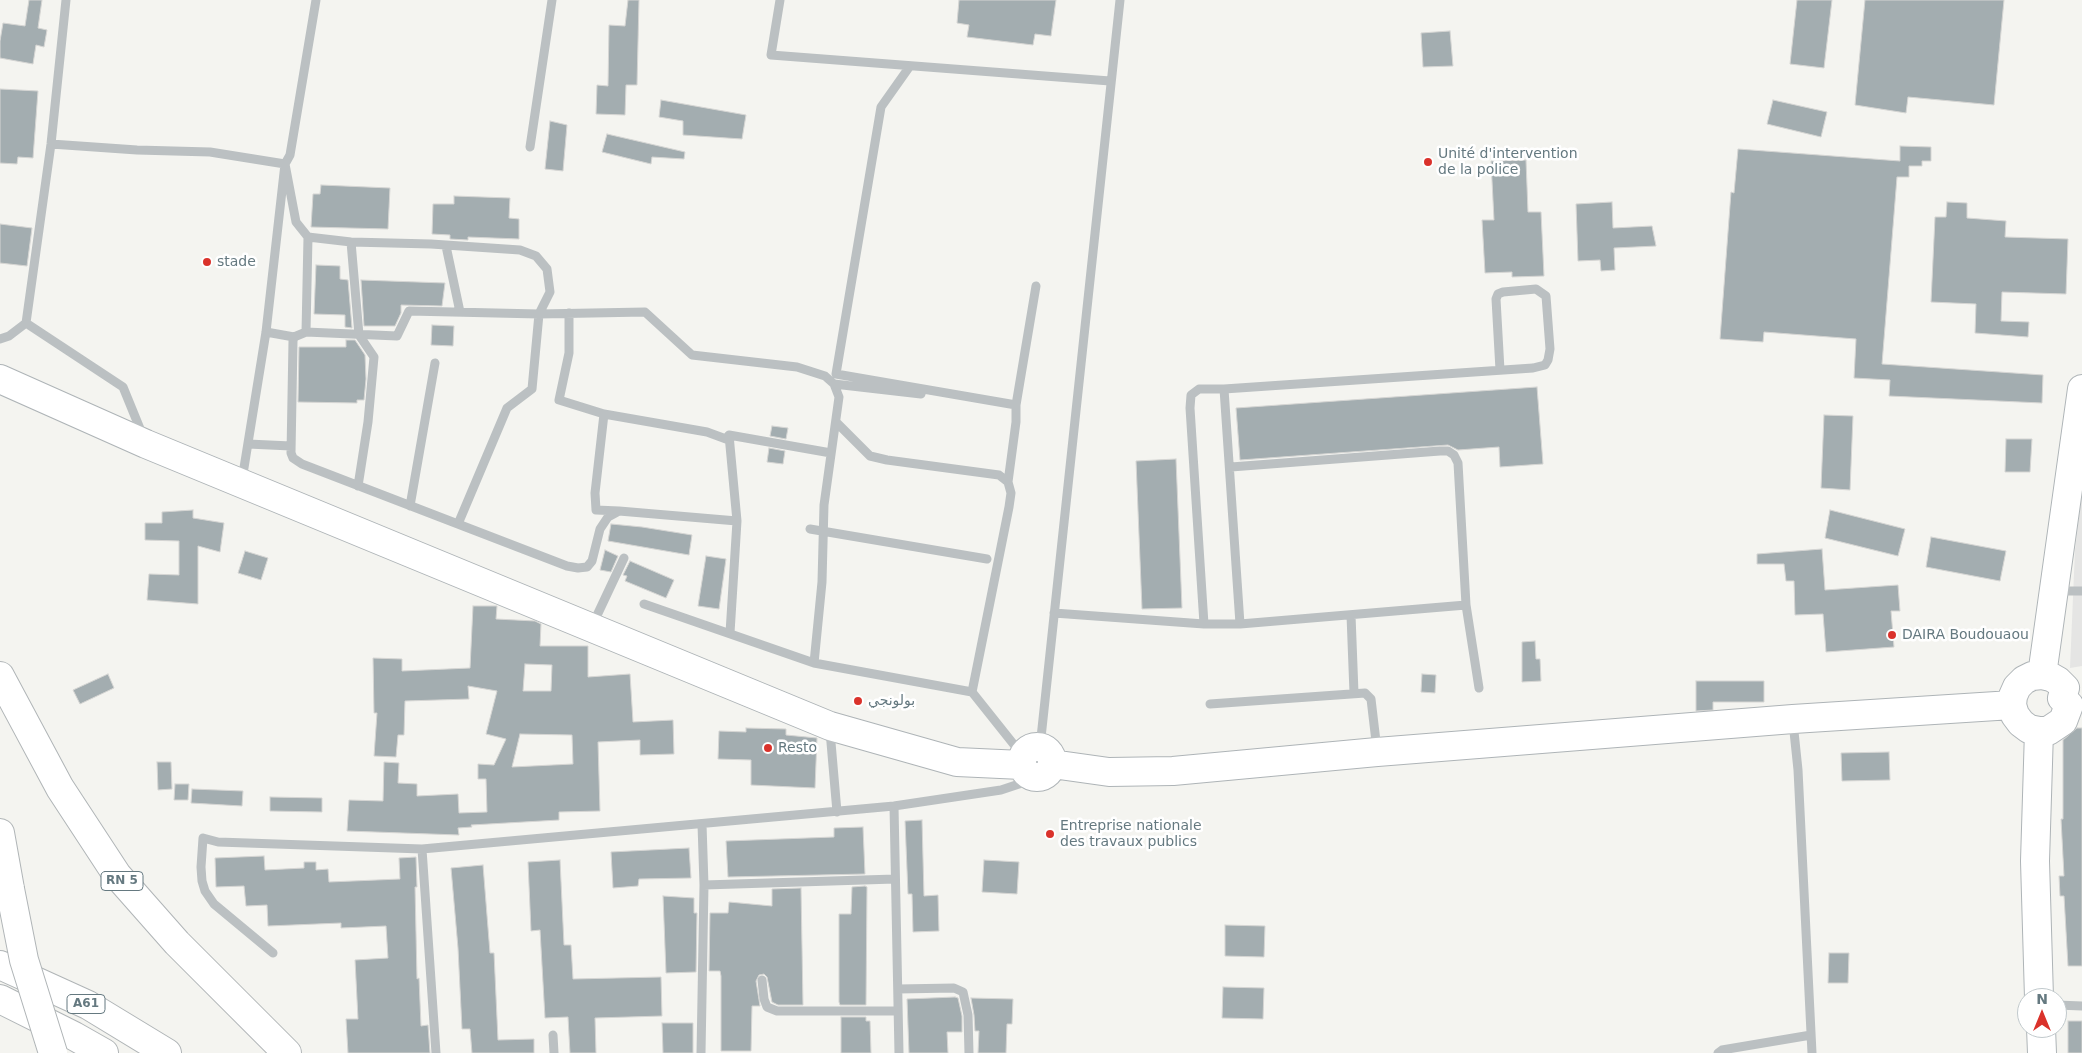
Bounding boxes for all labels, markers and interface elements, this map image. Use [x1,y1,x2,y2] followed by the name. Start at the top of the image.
[1438,146,1578,178] place label: Unité d'intervention de la police
[1422,156,1434,168] marker: Unité d'intervention de la police
[217,254,256,270] place label: stade
[201,256,213,268] marker: stade
[1902,627,2029,643] place label: DAIRA Boudouaou
[1886,629,1898,641] marker: DAIRA Boudouaou
[868,693,915,709] place label: بولونجي
[852,695,864,707] marker: بولونجي
[778,740,817,756] place label: Resto
[762,742,774,754] marker: Resto
[1060,818,1202,850] place label: Entreprise nationale des travaux publics
[1044,828,1056,840] marker: Entreprise nationale des travaux publics
[101,871,143,890] road number: RN 5
[2017,988,2067,1038] north arrow
[2036,991,2048,1007] text: N
[67,994,105,1014] road number: A61

